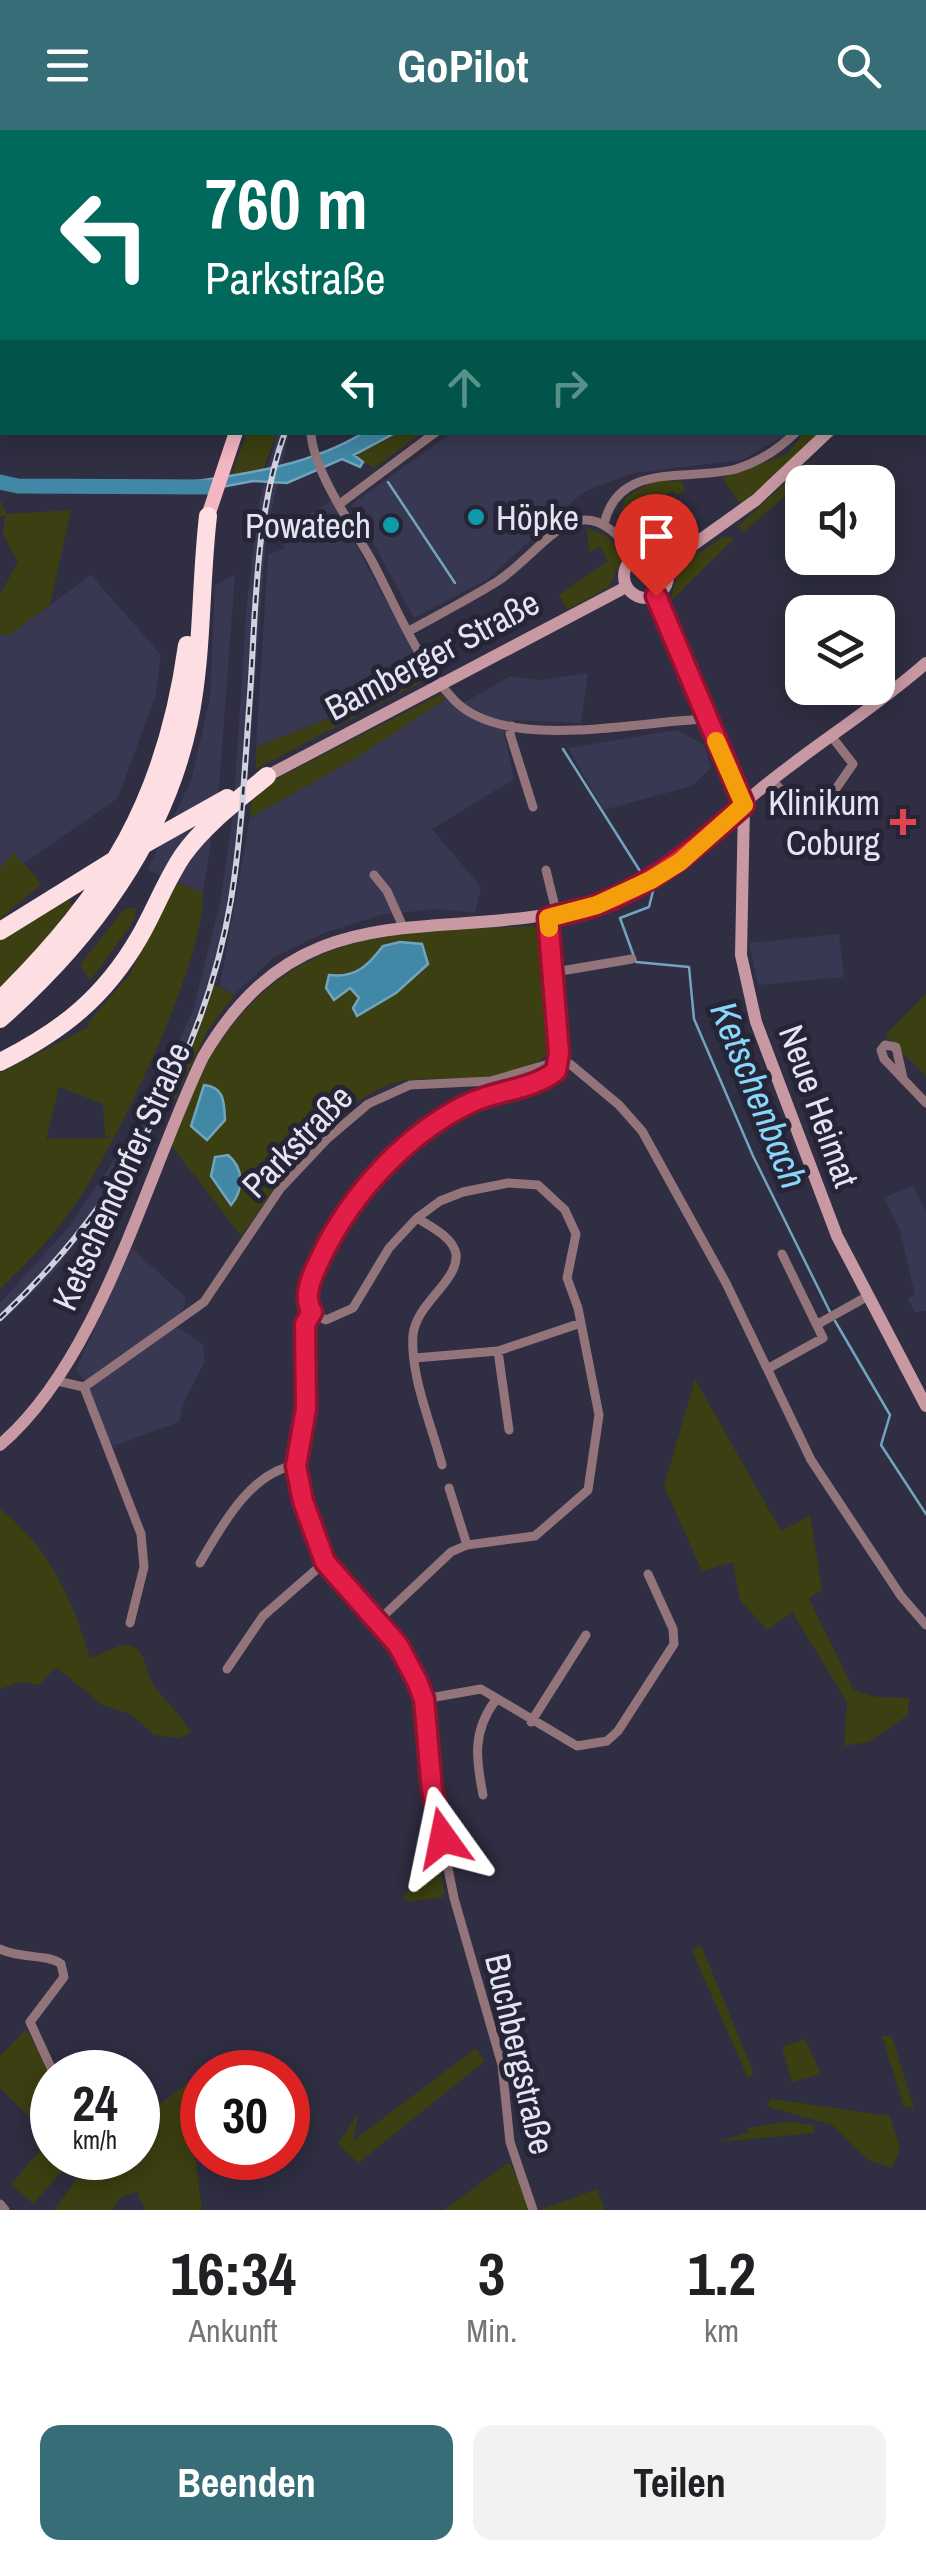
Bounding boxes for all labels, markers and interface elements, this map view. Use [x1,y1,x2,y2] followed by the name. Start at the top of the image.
[397,35,529,96] text: GoPilot
[40,38,95,93] icon: menu
[831,38,886,93] icon: search
[205,157,368,251] text: 760 m
[40,170,170,300] icon: left
[205,247,385,308] text: Parkstraße
[332,360,387,415] icon: left
[437,360,492,415] icon: ahead
[542,360,597,415] icon: right
[785,465,895,705] map controls
[785,465,895,575] button: sound
[496,494,579,541] place label: Höpke
[614,494,699,597] pin
[245,502,371,549] place label: Powatech
[465,506,487,528] marker: Höpke
[629,509,684,564] icon: arrive
[380,514,402,536] marker: Powatech
[317,579,547,731] street label: Bamberger Straße
[785,595,895,705] button: layers
[768,779,880,866] place label: Klinikum Coburg
[890,809,916,835] marker: Klinikum Coburg
[698,994,820,1196] water label: Ketschenbach
[768,1019,870,1193] street label: Neue Heimat
[41,1035,201,1317] street label: Ketschendorfer Straße
[231,1074,363,1208] street label: Parkstraße
[391,1786,495,1890] position arrow
[474,1949,566,2159] street label: Buchbergstraße
[180,2050,310,2180] speed limit sign: 30
[72,2069,118,2137] text: 24
[73,2123,117,2157] text: km/h
[170,2233,296,2314] text: 16:34
[478,2233,505,2314] text: 3
[687,2233,756,2314] text: 1.2
[189,2309,278,2352] text: Ankunft
[466,2309,517,2352] text: Min.
[704,2309,739,2352] text: km
[40,2425,453,2540] button: Beenden
[473,2425,886,2540] button: Teilen

